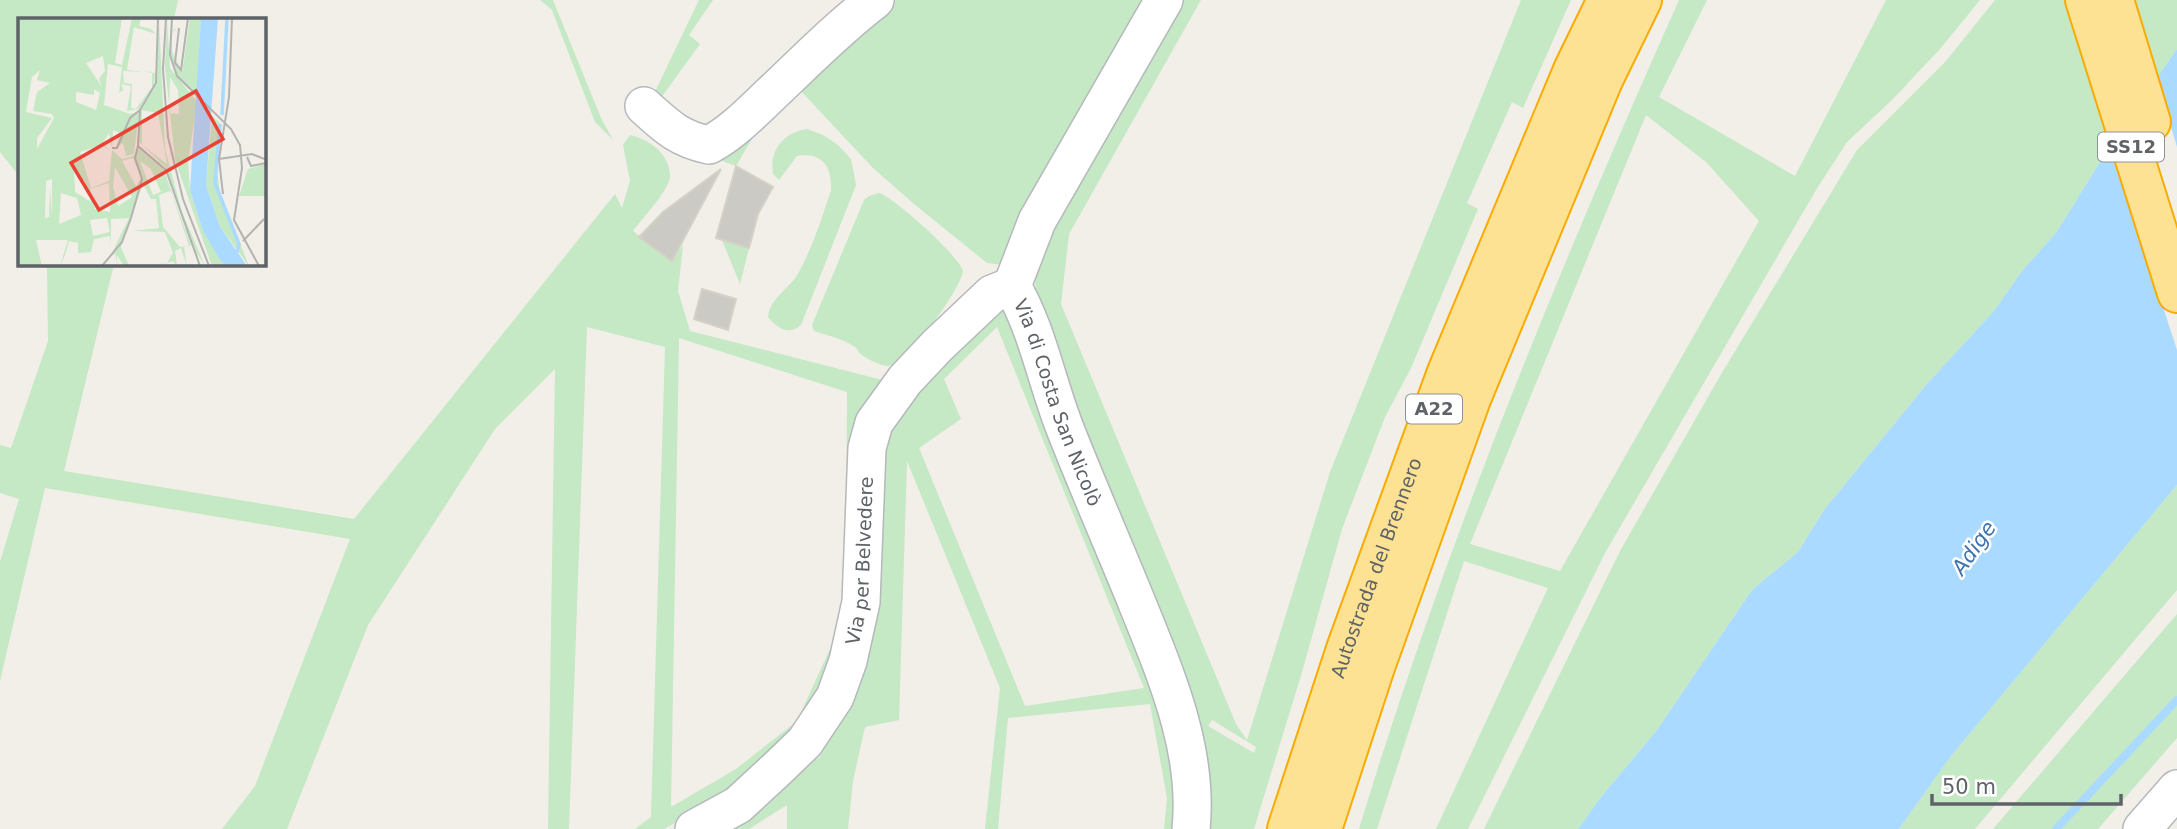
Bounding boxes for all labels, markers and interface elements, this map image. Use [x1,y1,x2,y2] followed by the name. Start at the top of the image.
[18,18,266,266] inset map
[2098,132,2164,162] road number: SS12
[1010,295,1106,509] street label: Via di Costa San Nicolò
[1406,394,1462,424] road number: A22
[1326,455,1426,681] street label: Autostrada del Brennero
[841,476,877,647] street label: Via per Belvedere
[1946,517,2001,581] water label: Adige
[1932,762,2121,806] scale bar
[1942,775,1996,799] text: 50 m

